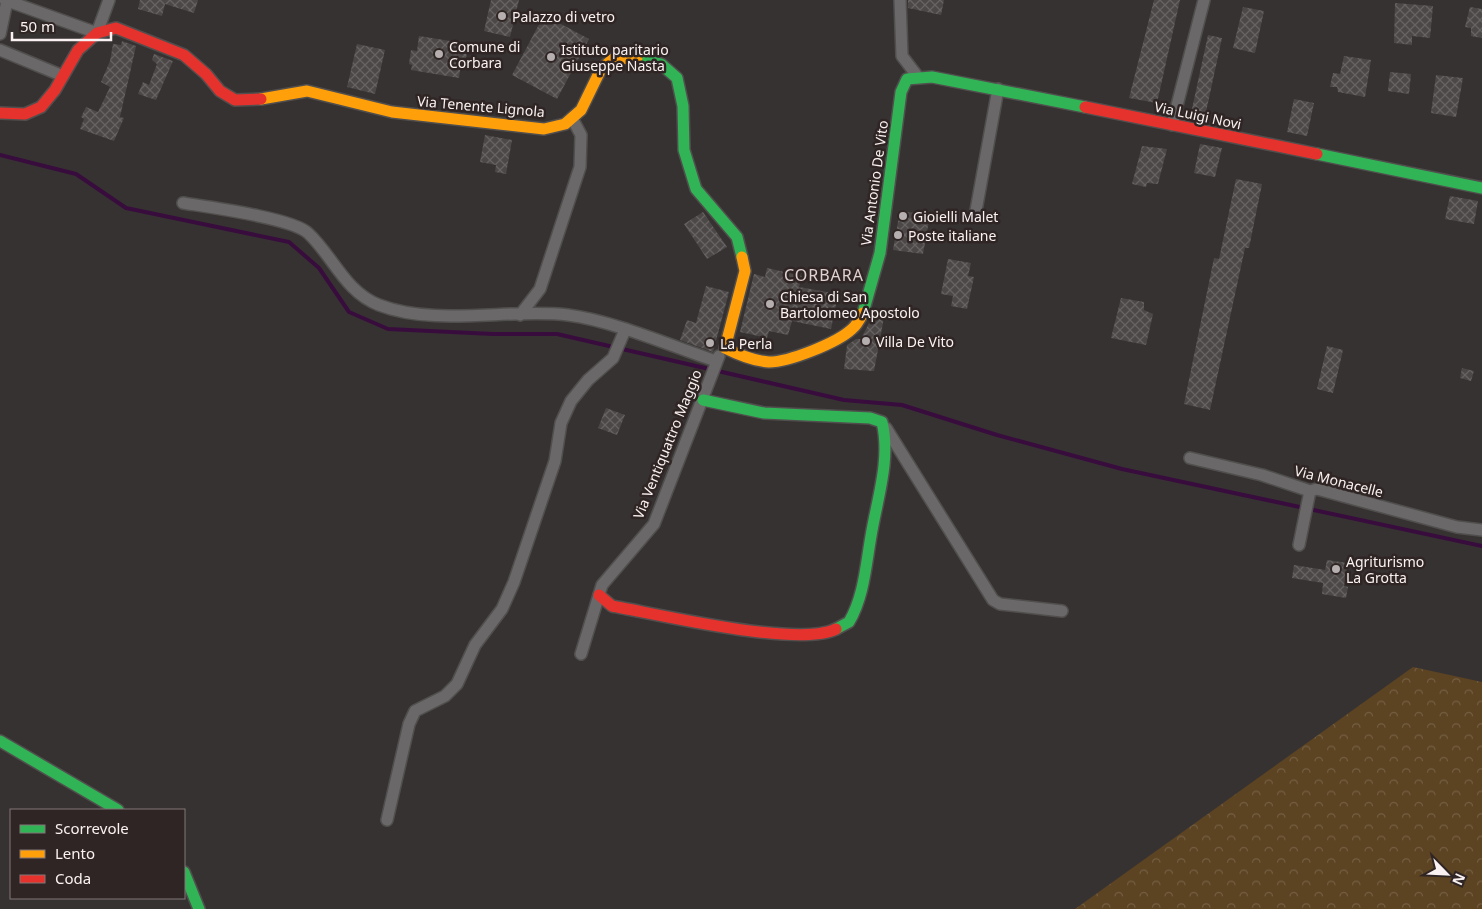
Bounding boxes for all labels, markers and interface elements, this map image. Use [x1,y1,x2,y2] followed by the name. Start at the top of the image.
[512,7,615,26] place label: Palazzo di vetro
[12,10,111,42] scale bar
[496,10,508,22] marker: Palazzo di vetro
[20,16,55,36] text: 50 m
[449,37,520,72] place label: Comune di Corbara
[561,40,669,75] place label: Istituto paritario Giuseppe Nasta
[433,48,445,60] marker: Comune di Corbara
[545,51,557,63] marker: Istituto paritario Giuseppe Nasta
[416,91,546,121] street label: Via Tenente Lignola
[1153,97,1243,133] street label: Via Luigi Novi
[856,119,892,247] street label: Via Antonio De Vito
[913,207,998,226] place label: Gioielli Malet
[897,210,909,222] marker: Gioielli Malet
[908,226,996,245] place label: Poste italiane
[892,229,904,241] marker: Poste italiane
[784,264,864,286] district label: CORBARA
[780,287,920,322] place label: Chiesa di San Bartolomeo Apostolo
[764,298,776,310] marker: Chiesa di San Bartolomeo Apostolo
[876,332,954,351] place label: Villa De Vito
[720,334,772,353] place label: La Perla
[860,335,872,347] marker: Villa De Vito
[704,337,716,349] marker: La Perla
[628,366,706,522] street label: Via Ventiquattro Maggio
[1293,461,1386,501] street label: Via Monacelle
[1346,552,1424,587] place label: Agriturismo La Grotta
[1330,563,1342,575] marker: Agriturismo La Grotta
[10,809,185,899] legend
[55,818,129,838] text: Scorrevole
[55,843,95,863] text: Lento
[1422,849,1472,899] north arrow
[55,868,91,888] text: Coda
[1448,870,1470,889] text: N

